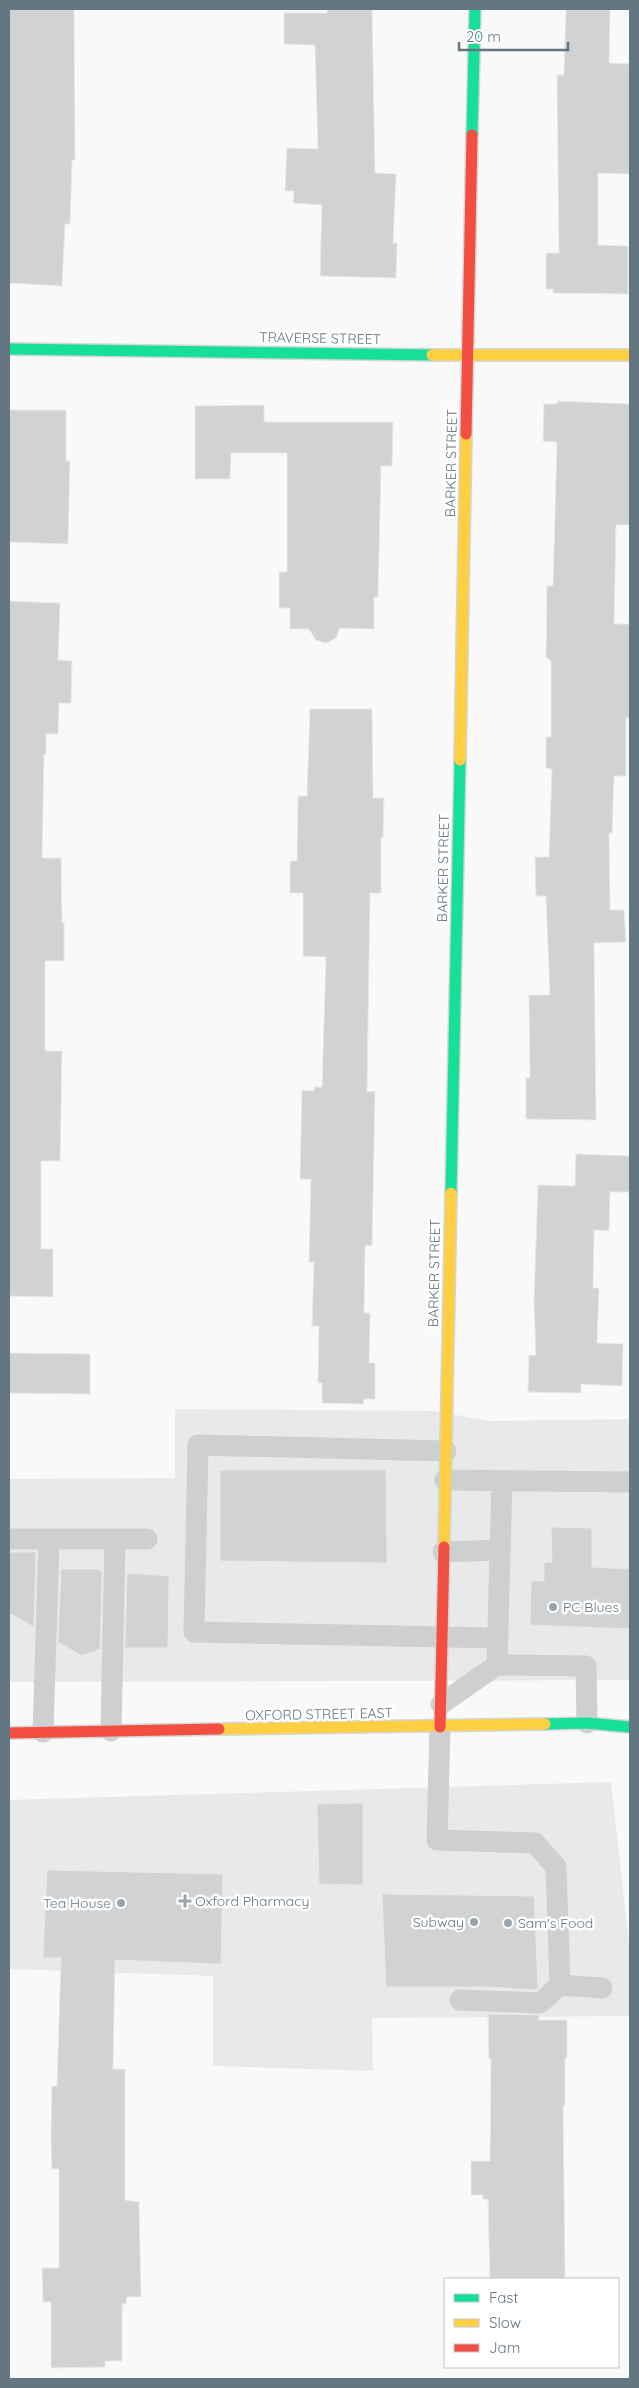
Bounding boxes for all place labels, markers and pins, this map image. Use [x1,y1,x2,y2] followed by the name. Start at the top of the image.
[563,1598,619,1616] place label: PC Blues
[547,1601,559,1613] marker: PC Blues
[195,1892,309,1910] place label: Oxford Pharmacy
[43,1894,111,1912] place label: Tea House
[179,1895,191,1907] marker: Oxford Pharmacy
[115,1897,127,1909] marker: Tea House
[413,1913,464,1931] place label: Subway
[518,1914,593,1932] place label: Sam's Food
[468,1916,480,1928] marker: Subway
[502,1917,514,1929] marker: Sam's Food

